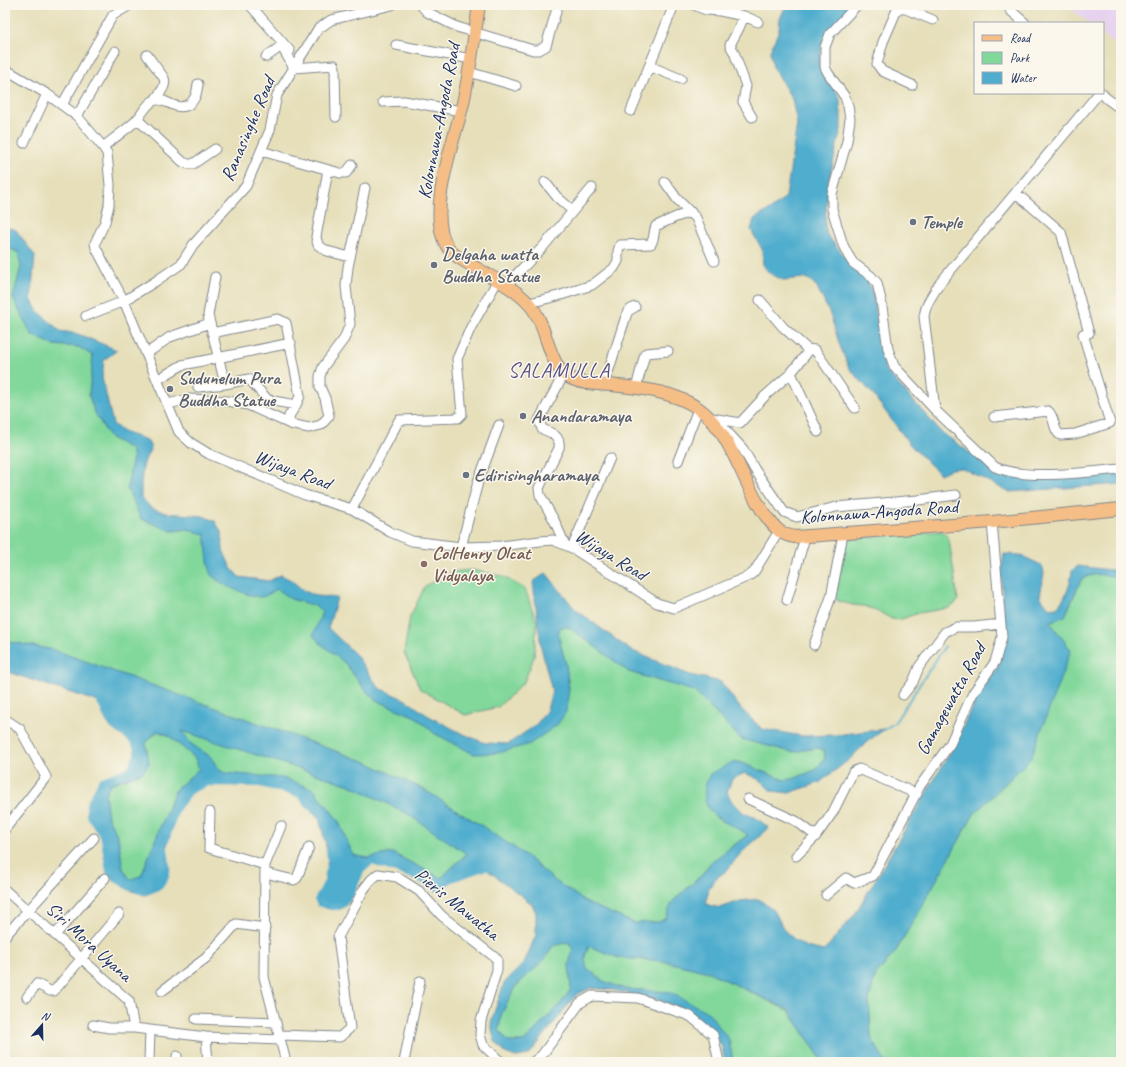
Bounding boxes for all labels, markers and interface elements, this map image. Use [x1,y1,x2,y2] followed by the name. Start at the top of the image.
[974,22,1104,94] legend
[1010,30,1032,46] text: Road
[412,38,467,201] street label: Kolonnawa-Angoda Road
[1010,50,1031,66] text: Park
[1010,70,1038,86] text: Water
[215,71,282,185] street label: Ranasinghe Road
[921,210,964,234] place label: Temple
[908,217,918,227] marker: Temple
[442,242,541,288] place label: Delgaha watta Buddha Statue
[429,260,439,270] marker: Delgaha watta Buddha Statue
[508,357,610,383] district label: SALAMULLA
[178,366,282,412] place label: Sudunelum Pura Buddha Statue
[165,384,175,394] marker: Sudunelum Pura Buddha Statue
[531,404,632,428] place label: Anandaramaya
[518,411,528,421] marker: Anandaramaya
[251,444,337,496] street label: Wijaya Road
[474,463,600,487] place label: Edirisingharamaya
[461,470,471,480] marker: Edirisingharamaya
[799,494,962,529] street label: Kolonnawa-Angoda Road
[571,524,653,588] street label: Wijaya Road
[432,541,532,587] place label: ColHenry Olcat Vidyalaya
[419,559,429,569] marker: ColHenry Olcat Vidyalaya
[910,637,993,759] street label: Gamagewatta Road
[410,862,506,947] street label: Pieris Mawatha
[41,897,139,988] street label: Siri Mora Uyana
[22,1005,62,1045] north arrow
[40,1008,53,1024] text: N

